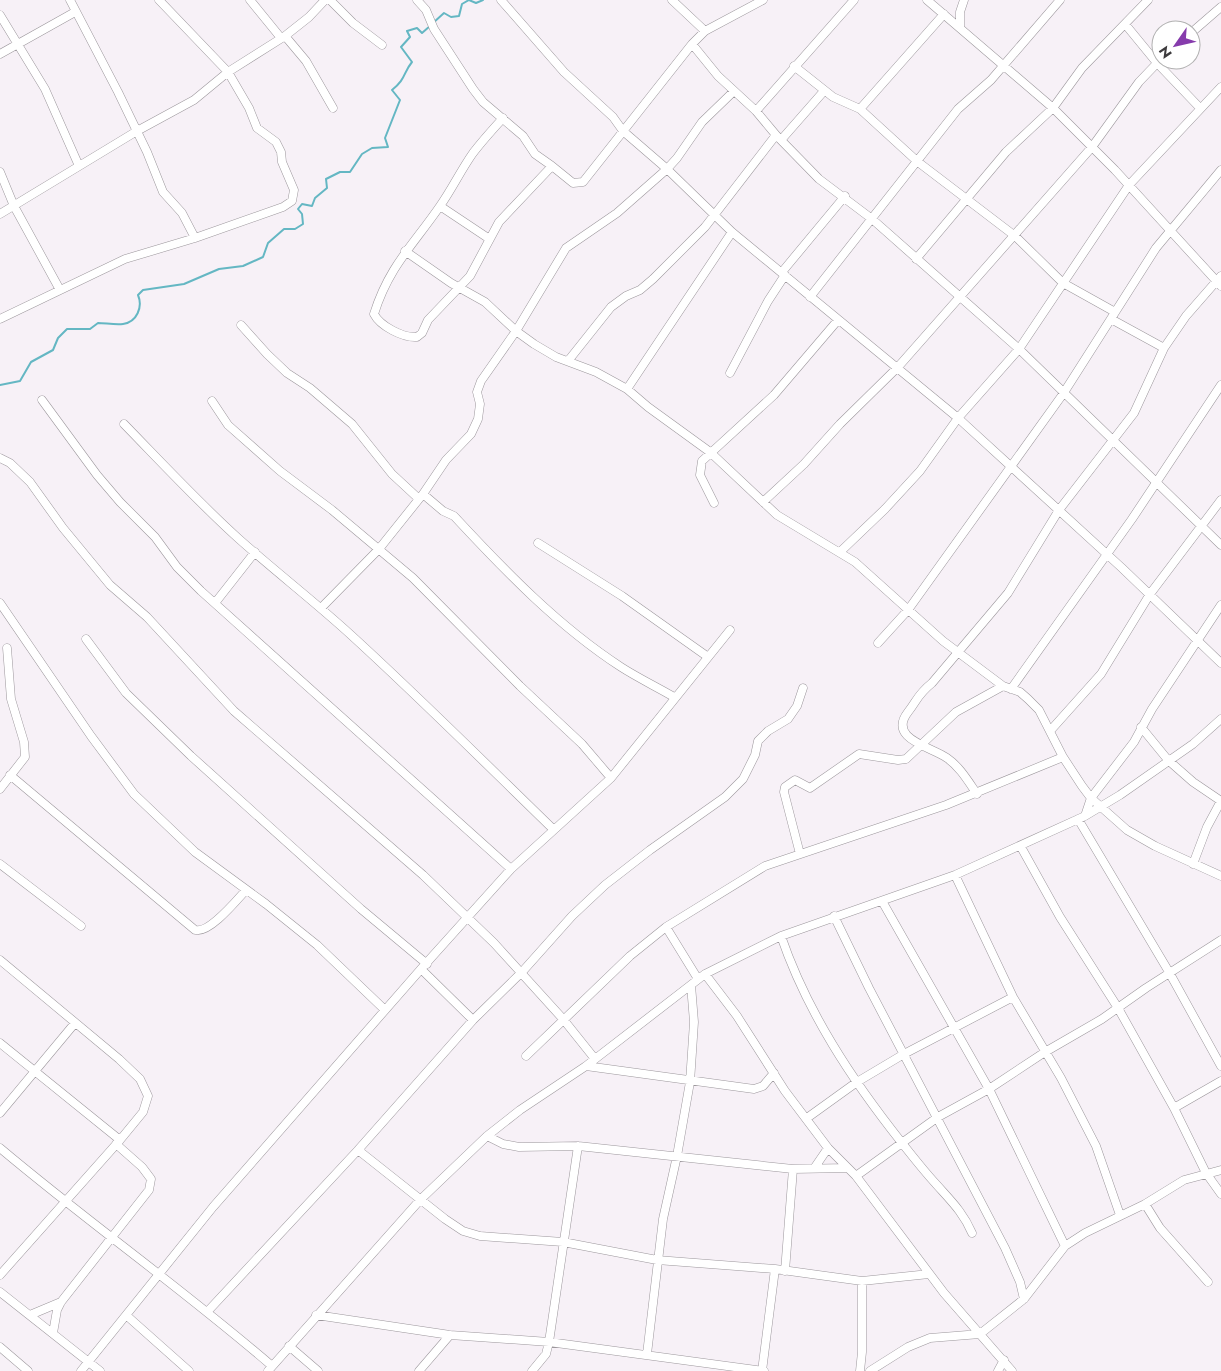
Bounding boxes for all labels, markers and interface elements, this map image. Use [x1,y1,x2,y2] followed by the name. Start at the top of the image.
[1151,20,1201,70] north arrow
[1154,42,1177,62] text: N

